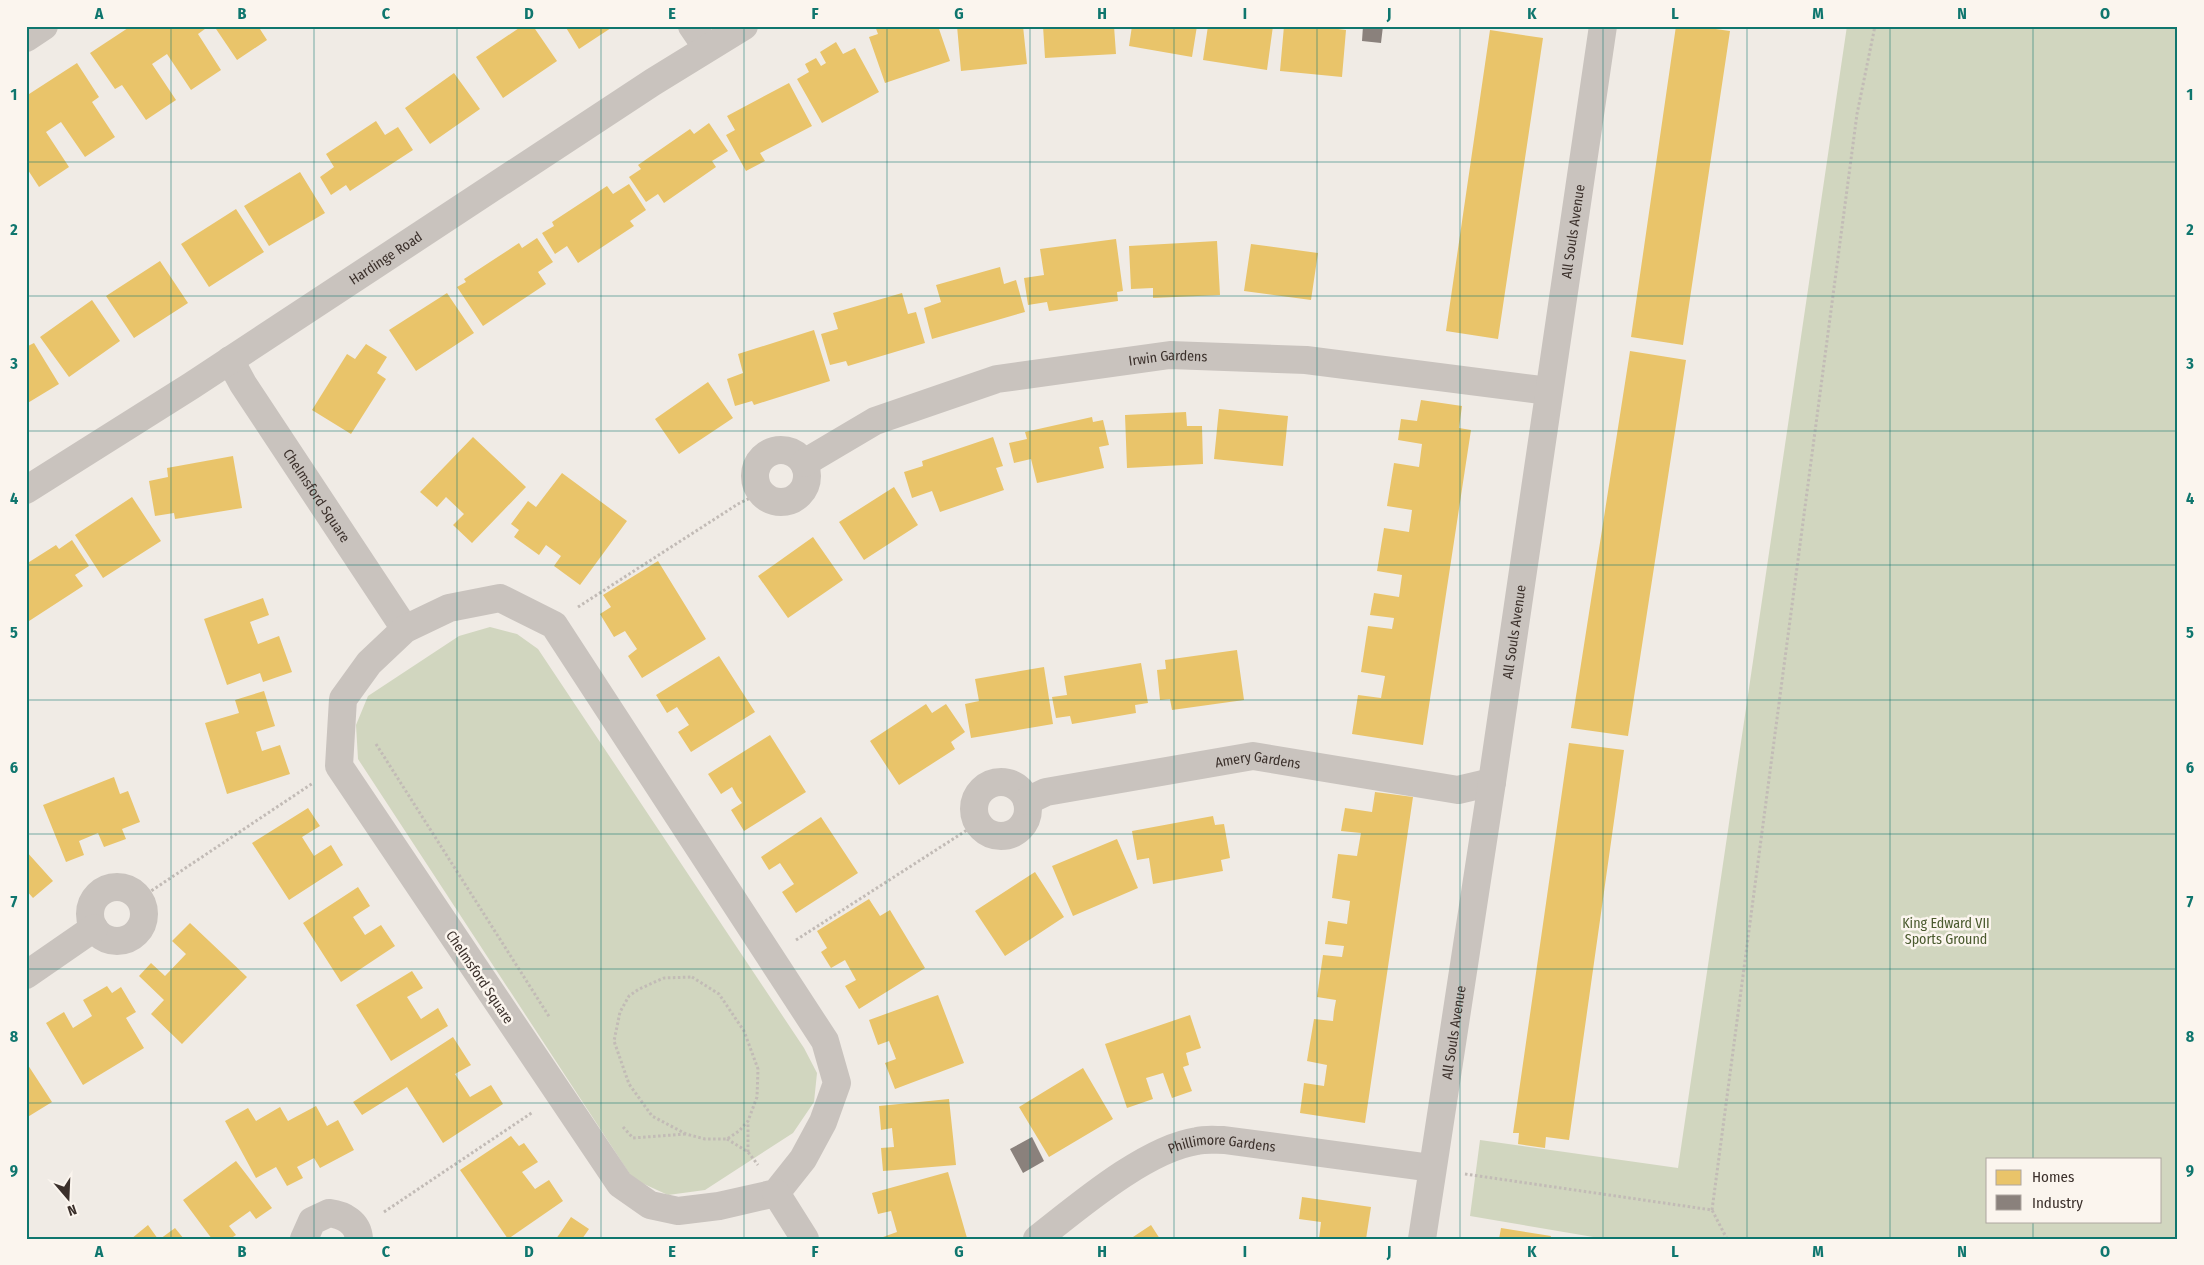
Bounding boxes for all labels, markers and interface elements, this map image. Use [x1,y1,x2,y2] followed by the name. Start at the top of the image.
[94,4,104,23] text: A
[238,4,247,23] text: B
[382,4,391,23] text: C
[524,4,534,23] text: D
[668,4,676,23] text: E
[811,4,819,23] text: F
[954,4,964,23] text: G
[1097,4,1107,23] text: H
[1243,4,1247,23] text: I
[1386,4,1391,23] text: J
[1527,4,1537,23] text: K
[1671,4,1679,23] text: L
[1812,4,1824,23] text: M
[1957,4,1967,23] text: N
[2100,4,2110,23] text: O
[11,85,17,104] text: 1
[2187,85,2193,104] text: 1
[1558,183,1589,279] street label: All Souls Avenue
[9,220,18,239] text: 2
[2185,220,2194,239] text: 2
[346,228,426,289] street label: Hardinge Road
[1128,347,1208,370] street label: Irwin Gardens
[9,354,18,373] text: 3
[2185,354,2194,373] text: 3
[279,446,353,546] street label: Chelmsford Square
[10,489,18,508] text: 4
[2186,489,2194,508] text: 4
[1499,584,1530,680] street label: All Souls Avenue
[10,623,18,642] text: 5
[2186,623,2194,642] text: 5
[1214,748,1302,773] street label: Amery Gardens
[10,758,18,777] text: 6
[2186,758,2194,777] text: 6
[11,892,18,911] text: 7
[2187,892,2194,911] text: 7
[1902,915,1990,948] park label: King Edward VII Sports Ground
[442,928,517,1027] street label: Chelmsford Square
[1439,984,1470,1081] street label: All Souls Avenue
[10,1027,19,1046] text: 8
[2186,1027,2195,1046] text: 8
[1166,1132,1277,1158] street label: Phillimore Gardens
[1986,1158,2162,1222] legend
[10,1161,18,1180] text: 9
[2186,1161,2194,1180] text: 9
[2032,1168,2074,1186] text: Homes
[42,1172,92,1222] north arrow
[2032,1194,2083,1212] text: Industry
[65,1200,79,1219] text: N
[94,1242,104,1261] text: A
[238,1242,247,1261] text: B
[382,1242,391,1261] text: C
[524,1242,534,1261] text: D
[668,1242,676,1261] text: E
[811,1242,819,1261] text: F
[954,1242,964,1261] text: G
[1097,1242,1107,1261] text: H
[1243,1242,1247,1261] text: I
[1386,1242,1391,1261] text: J
[1527,1242,1537,1261] text: K
[1671,1242,1679,1261] text: L
[1812,1242,1824,1261] text: M
[1957,1242,1967,1261] text: N
[2100,1242,2110,1261] text: O

